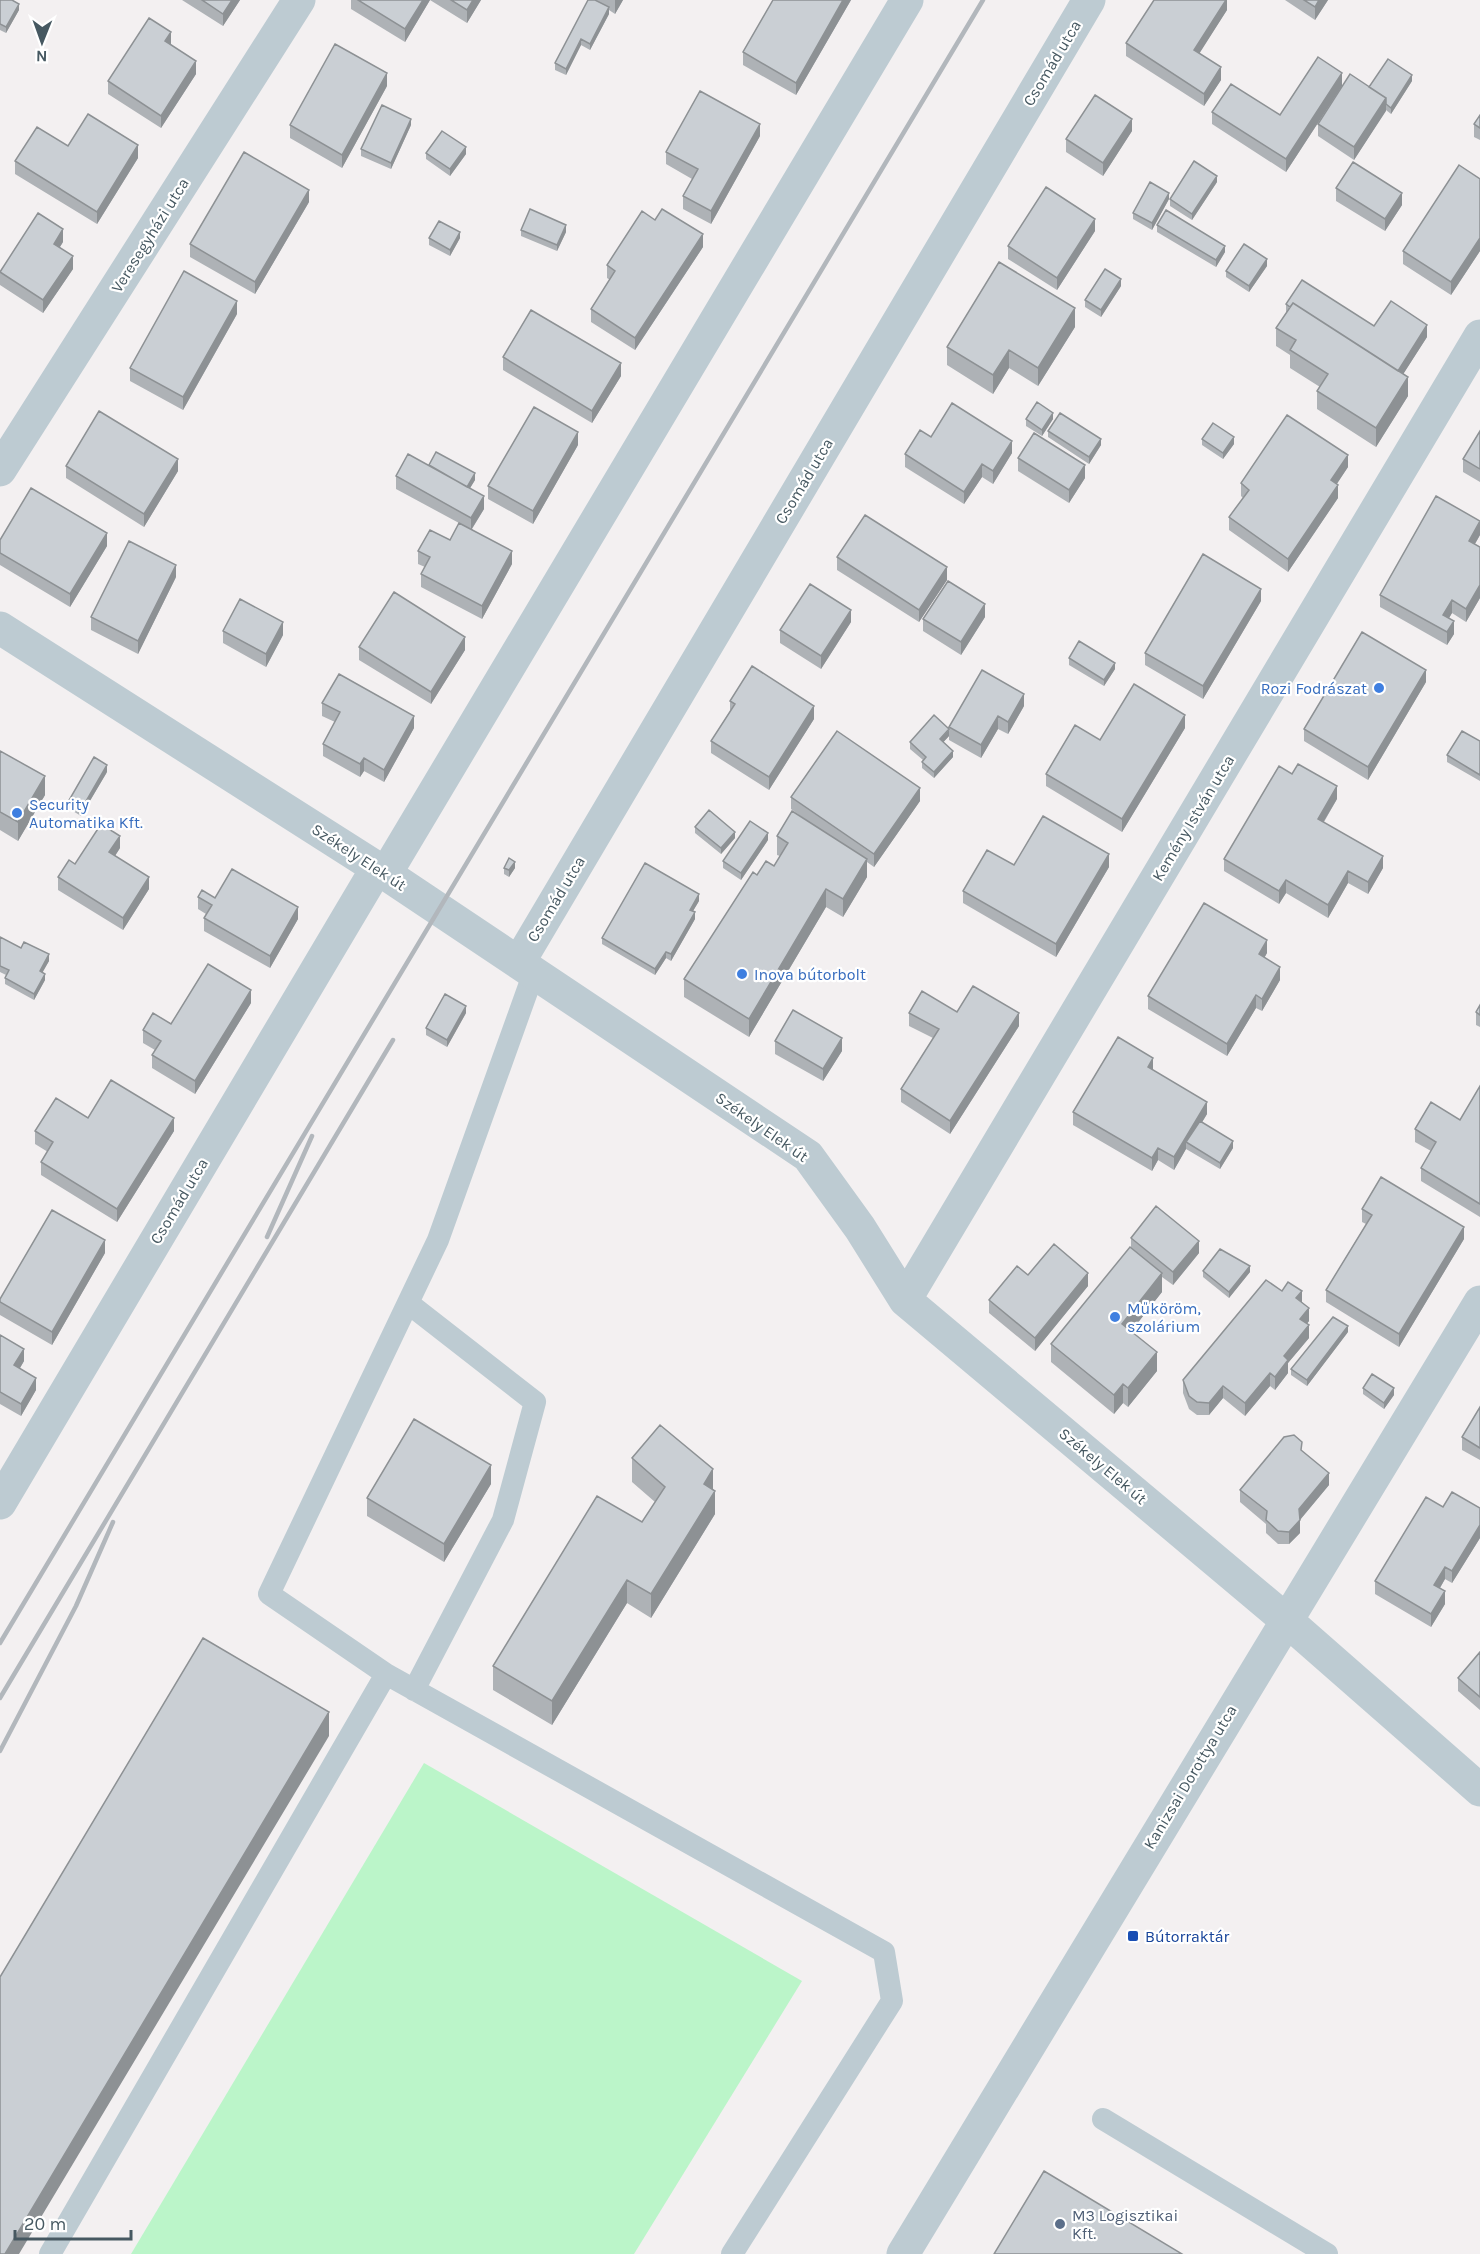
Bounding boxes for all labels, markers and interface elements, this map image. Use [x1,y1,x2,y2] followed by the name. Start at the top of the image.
[12,12,72,72] north arrow
[1019,17,1085,109] street label: Csomád utca
[36,47,48,66] text: N
[107,174,193,296] street label: Veresegyházi utca
[771,435,837,527] street label: Csomád utca
[1261,679,1367,698] place label: Rozi Fodrászat
[1372,681,1386,695] marker: Rozi Fodrászat
[1148,751,1238,885] street label: Kemény István utca
[29,795,143,832] place label: Security Automatika Kft.
[10,806,24,820] marker: Security Automatika Kft.
[308,819,410,895] street label: Székely Elek út
[523,853,589,945] street label: Csomád utca
[754,965,866,984] place label: Inova bútorbolt
[735,967,749,981] marker: Inova bútorbolt
[712,1088,812,1166] street label: Székely Elek út
[146,1155,212,1247] street label: Csomád utca
[1127,1299,1201,1336] place label: Műköröm, szolárium
[1108,1310,1122,1324] marker: Műköröm, szolárium
[1055,1424,1151,1508] street label: Székely Elek út
[1139,1701,1241,1853] street label: Kanizsai Dorottya utca
[1145,1927,1230,1946] place label: Bútorraktár
[1126,1929,1140,1943] marker: Bútorraktár
[15,2203,130,2241] scale bar
[1072,2206,1178,2243] place label: M3 Logisztikai Kft.
[24,2213,66,2235] text: 20 m
[1053,2217,1067,2231] marker: M3 Logisztikai Kft.

